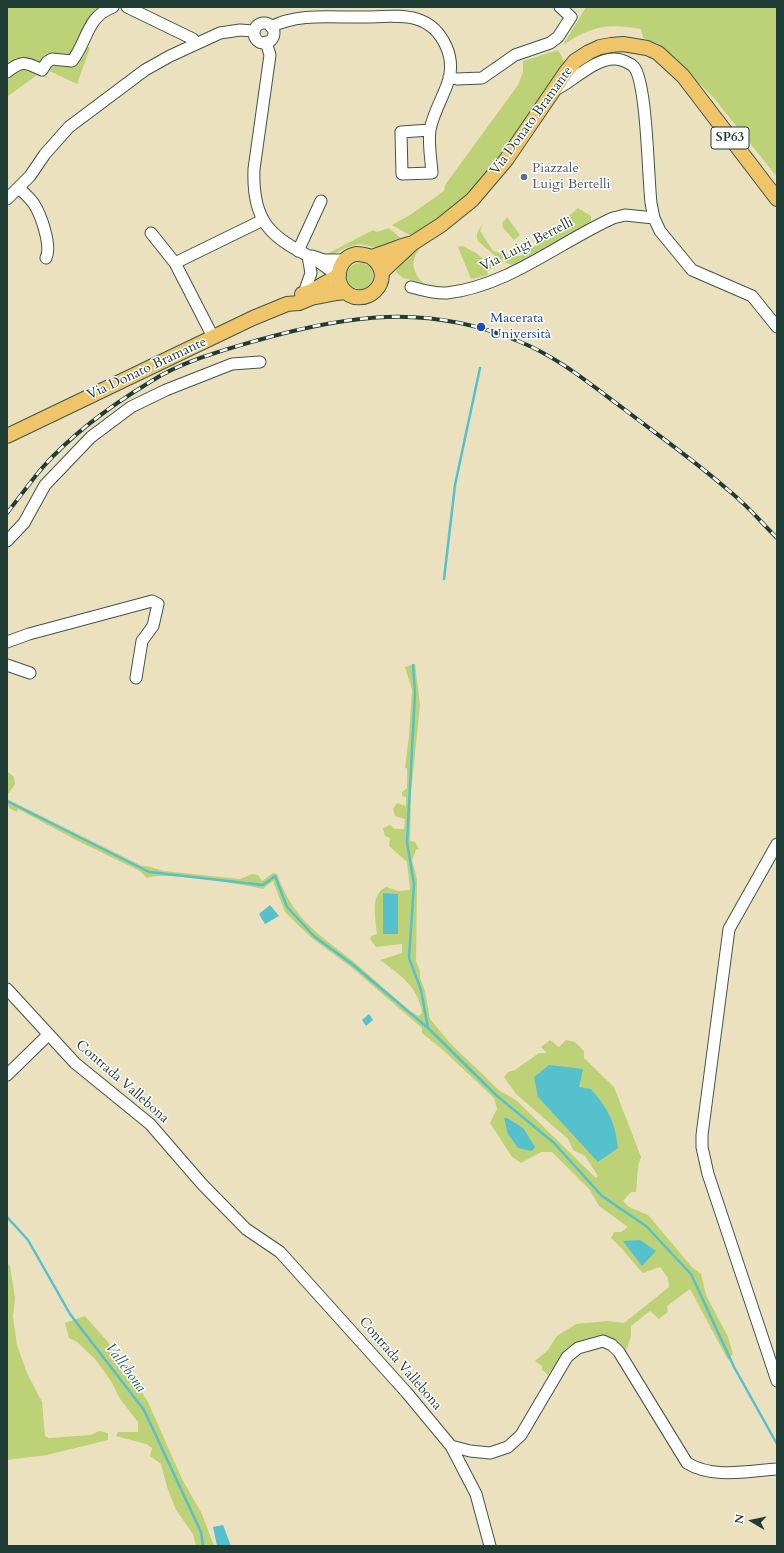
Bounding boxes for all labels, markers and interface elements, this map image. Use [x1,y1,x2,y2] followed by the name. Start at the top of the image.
[487,63,577,179] street label: Via Donato Bramante
[711,127,749,149] road number: SP63
[532,161,610,194] place label: Piazzale Luigi Bertelli
[519,172,529,182] marker: Piazzale Luigi Bertelli
[478,214,576,276] street label: Via Luigi Bertelli
[490,311,551,344] place label: Macerata Università
[475,321,487,333] marker: Macerata Università
[85,334,209,404] street label: Via Donato Bramante
[72,1037,172,1127] street label: Contrada Vallebona
[355,1314,445,1414] street label: Contrada Vallebona
[101,1340,149,1396] water label: Vallebona
[732,1501,772,1541] north arrow
[731,1513,748,1525] text: N

